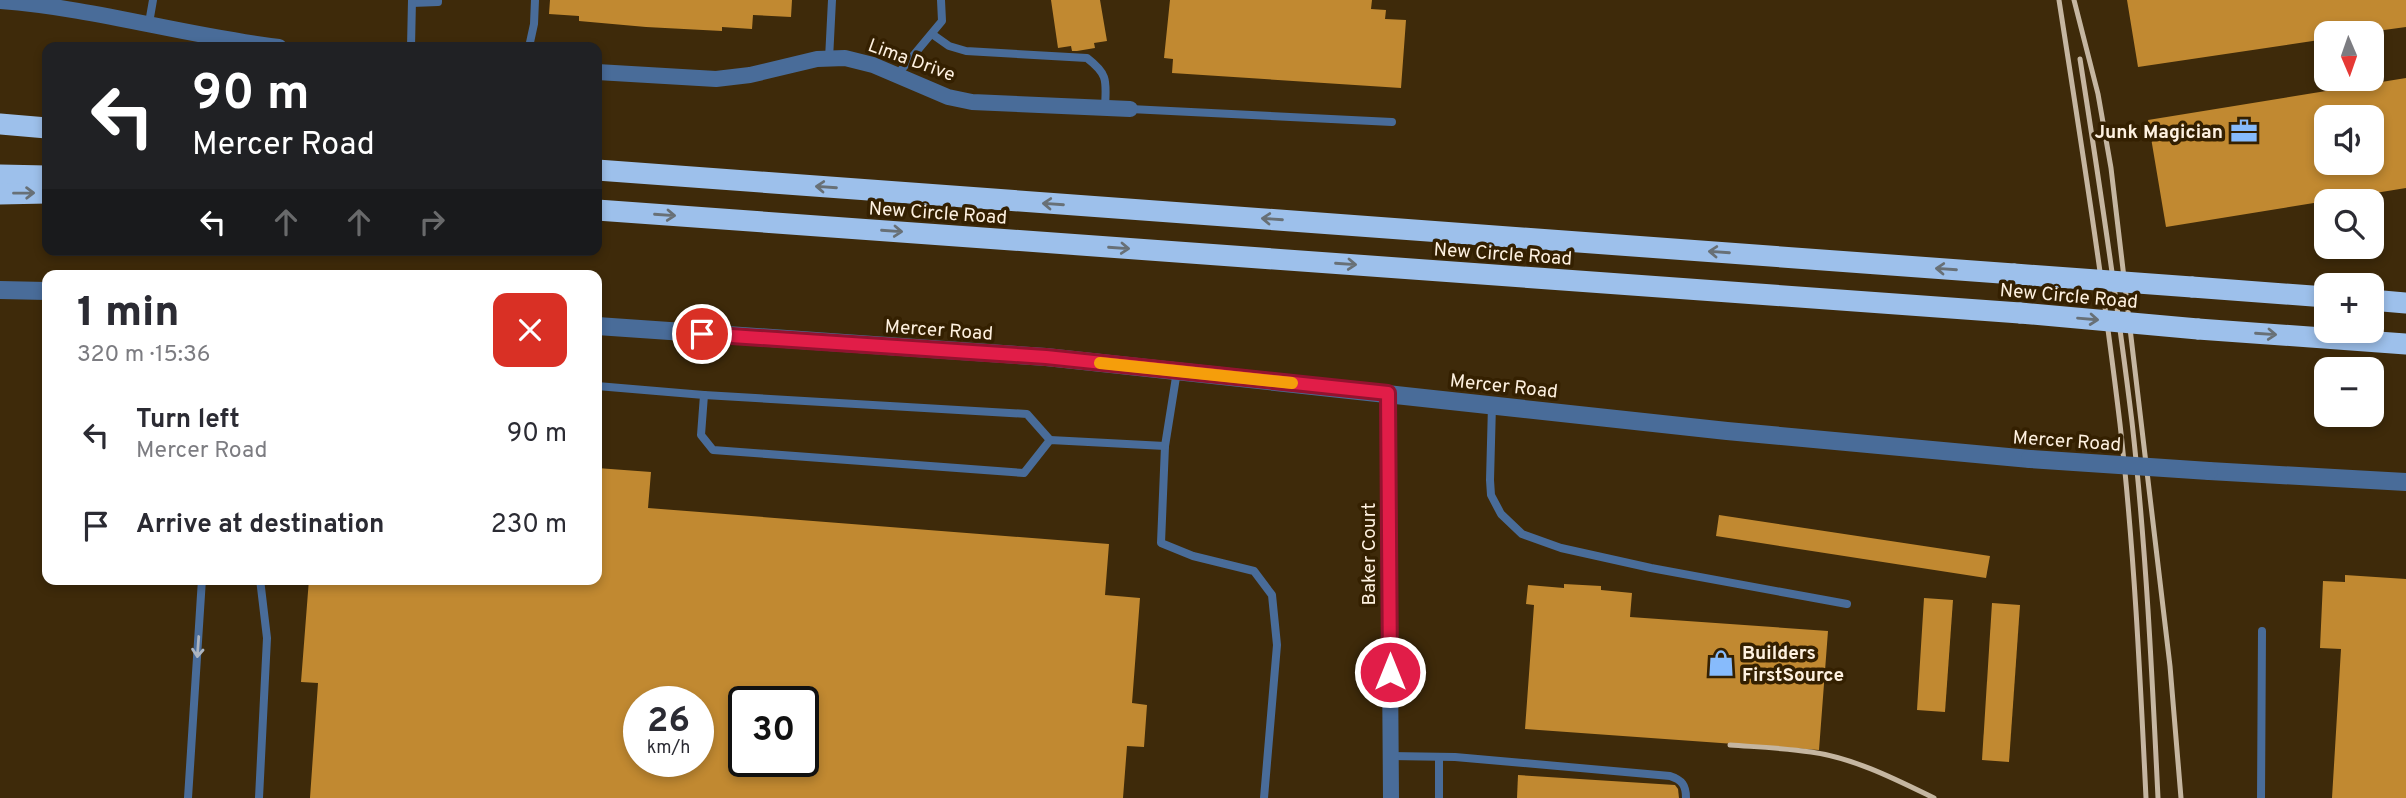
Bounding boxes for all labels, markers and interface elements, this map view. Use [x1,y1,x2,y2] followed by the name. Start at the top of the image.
[2314,21,2384,91] north arrow
[2314,21,2384,427] map controls
[864,34,958,88] street label: Lima Drive
[192,65,310,127] text: 90 m
[77,70,168,161] icon: left
[2314,105,2384,175] button: sound
[2229,116,2259,146] office icon: Junk Magician
[2094,121,2223,145] place label: Junk Magician
[192,126,375,166] text: Mercer Road
[815,180,838,193] one-way arrow
[12,187,35,200] one-way arrow
[2314,189,2384,259] button: search
[868,197,1008,231] street label: New Circle Road
[1042,197,1065,210] one-way arrow
[194,203,232,241] icon: left
[267,203,305,241] icon: ahead
[340,203,378,241] icon: ahead
[413,203,451,241] icon: right
[653,208,676,221] one-way arrow
[1261,213,1284,226] one-way arrow
[880,225,903,238] one-way arrow
[1433,238,1573,272] street label: New Circle Road
[1107,242,1129,255] one-way arrow
[1708,245,1731,258] one-way arrow
[1334,258,1356,271] one-way arrow
[1935,262,1958,275] one-way arrow
[2314,273,2384,343] button: +
[1999,279,2139,315] street label: New Circle Road
[77,288,180,341] text: 1 min
[493,293,567,367] button: close
[672,304,732,364] pin
[2076,313,2098,326] one-way arrow
[683,315,721,353] icon: arrive
[884,315,994,347] street label: Mercer Road
[2254,328,2277,341] one-way arrow
[77,341,211,370] text: 320 m · 15:36
[2314,357,2384,427] button: −
[1449,369,1559,405] street label: Mercer Road
[136,404,240,437] text: Turn left
[77,416,115,454] icon: left
[507,418,567,451] text: 90 m
[2012,426,2122,458] street label: Mercer Road
[136,437,267,466] text: Mercer Road
[1358,502,1382,606] street label: Baker Court
[77,507,115,545] icon: arrive
[136,509,384,542] text: Arrive at destination
[491,509,567,542] text: 230 m
[1353,635,1427,709] position arrow
[191,636,204,659] one-way arrow
[1742,642,1844,688] place label: Builders FirstSource
[1706,648,1736,678] shop icon: Builders FirstSource
[728,686,819,777] speed limit sign: 30
[647,700,690,744] text: 26
[647,737,690,760] text: km/h

